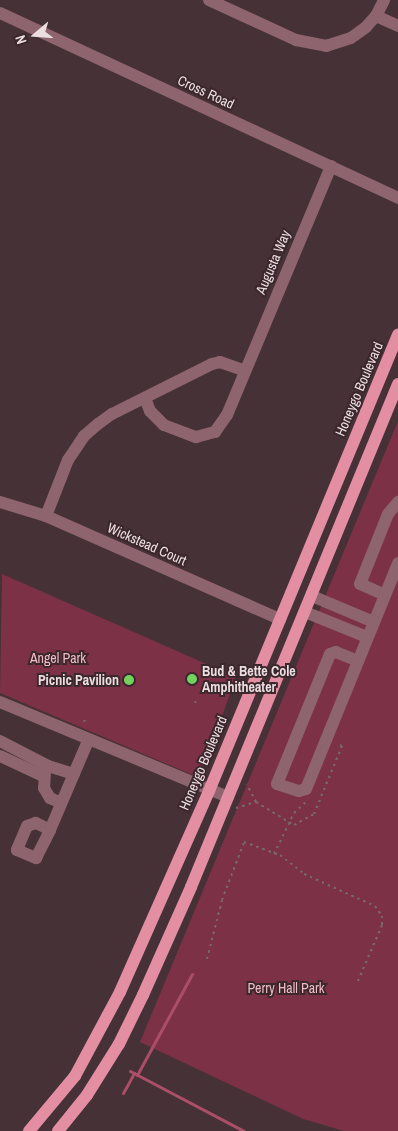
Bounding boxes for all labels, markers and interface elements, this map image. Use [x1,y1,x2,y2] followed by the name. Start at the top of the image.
[10,10,60,60] north arrow
[11,33,31,46] text: N
[175,72,237,112] street label: Cross Road
[252,227,294,297] street label: Augusta Way
[332,339,386,439] street label: Honeygo Boulevard
[105,519,189,569] street label: Wickstead Court
[30,650,86,666] park label: Angel Park
[202,663,296,696] place label: Bud & Bette Cole Amphitheater
[38,672,119,688] place label: Picnic Pavilion
[186,673,198,685] marker: Bud & Bette Cole Amphitheater
[123,674,135,686] marker: Picnic Pavilion
[176,713,230,813] street label: Honeygo Boulevard
[247,980,325,996] park label: Perry Hall Park

